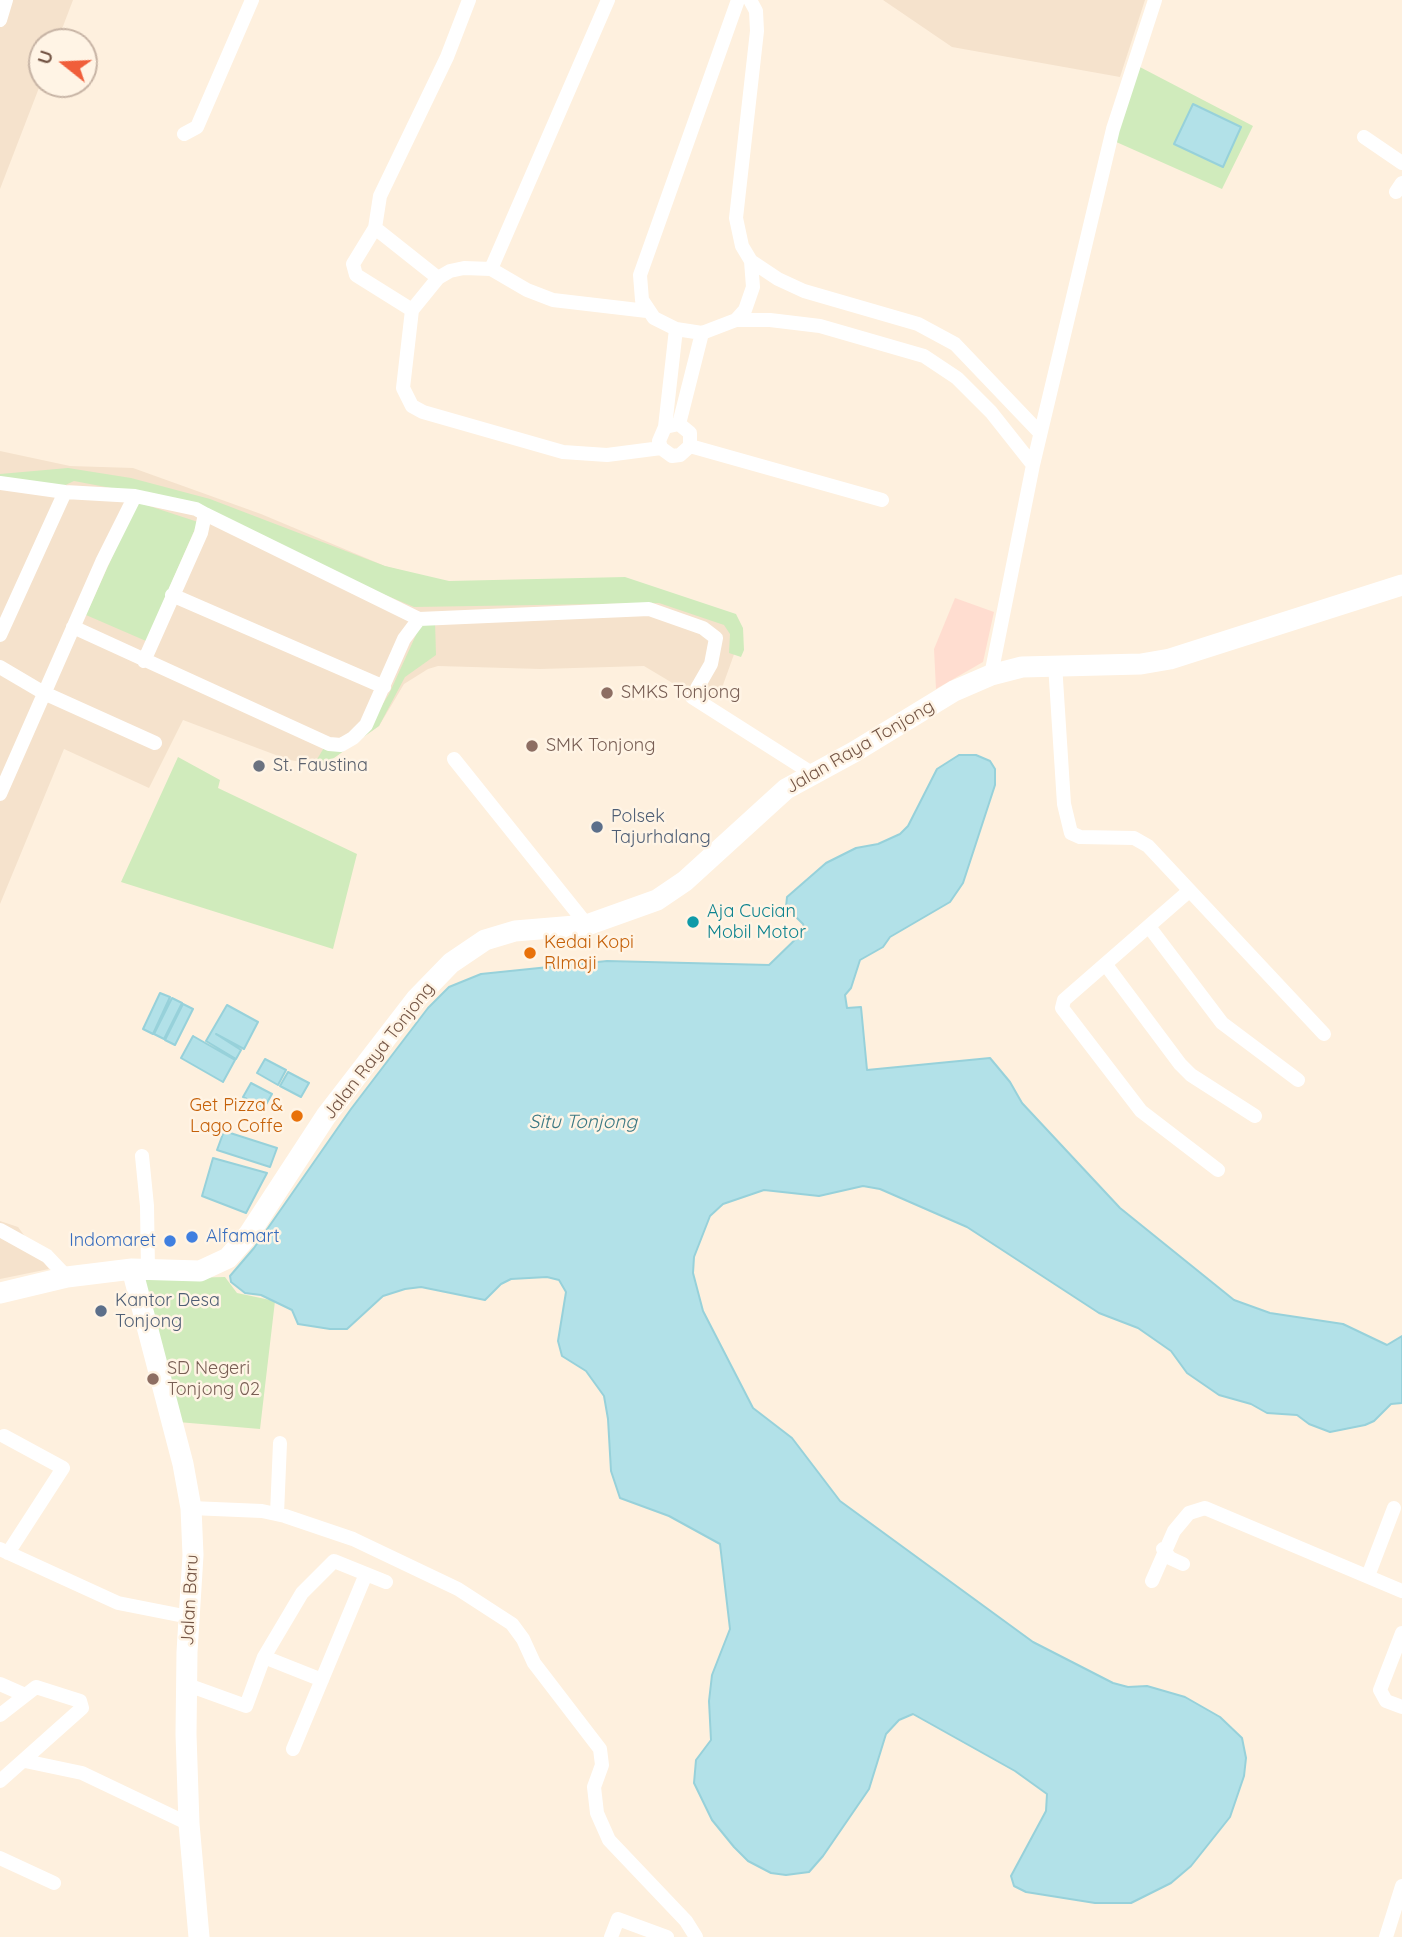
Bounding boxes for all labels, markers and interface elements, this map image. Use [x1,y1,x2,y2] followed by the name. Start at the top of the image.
[28,28,98,98] north arrow
[31,47,58,67] text: U
[621,682,740,704] place label: SMKS Tonjong
[599,685,615,701] marker: SMKS Tonjong
[782,696,938,798] street label: Jalan Raya Tonjong
[546,735,655,757] place label: SMK Tonjong
[524,738,540,754] marker: SMK Tonjong
[273,755,368,777] place label: St. Faustina
[251,758,267,774] marker: St. Faustina
[611,806,711,848] place label: Polsek Tajurhalang
[589,819,605,835] marker: Polsek Tajurhalang
[707,901,806,944] place label: Aja Cucian Mobil Motor
[685,914,701,930] marker: Aja Cucian Mobil Motor
[544,932,634,974] place label: Kedai Kopi RImaji
[522,945,538,961] marker: Kedai Kopi RImaji
[319,978,439,1124] street label: Jalan Raya Tonjong
[189,1095,283,1138] place label: Get Pizza & Lago Coffe
[289,1108,305,1124] marker: Get Pizza & Lago Coffe
[529,1111,637,1133] water label: Situ Tonjong
[206,1226,280,1248] place label: Alfamart
[184,1229,200,1245] marker: Alfamart
[69,1230,156,1252] place label: Indomaret
[162,1233,178,1249] marker: Indomaret
[115,1290,220,1332] place label: Kantor Desa Tonjong
[93,1303,109,1319] marker: Kantor Desa Tonjong
[167,1358,260,1400] place label: SD Negeri Tonjong 02
[145,1371,161,1387] marker: SD Negeri Tonjong 02
[177,1554,203,1646] street label: Jalan Baru

